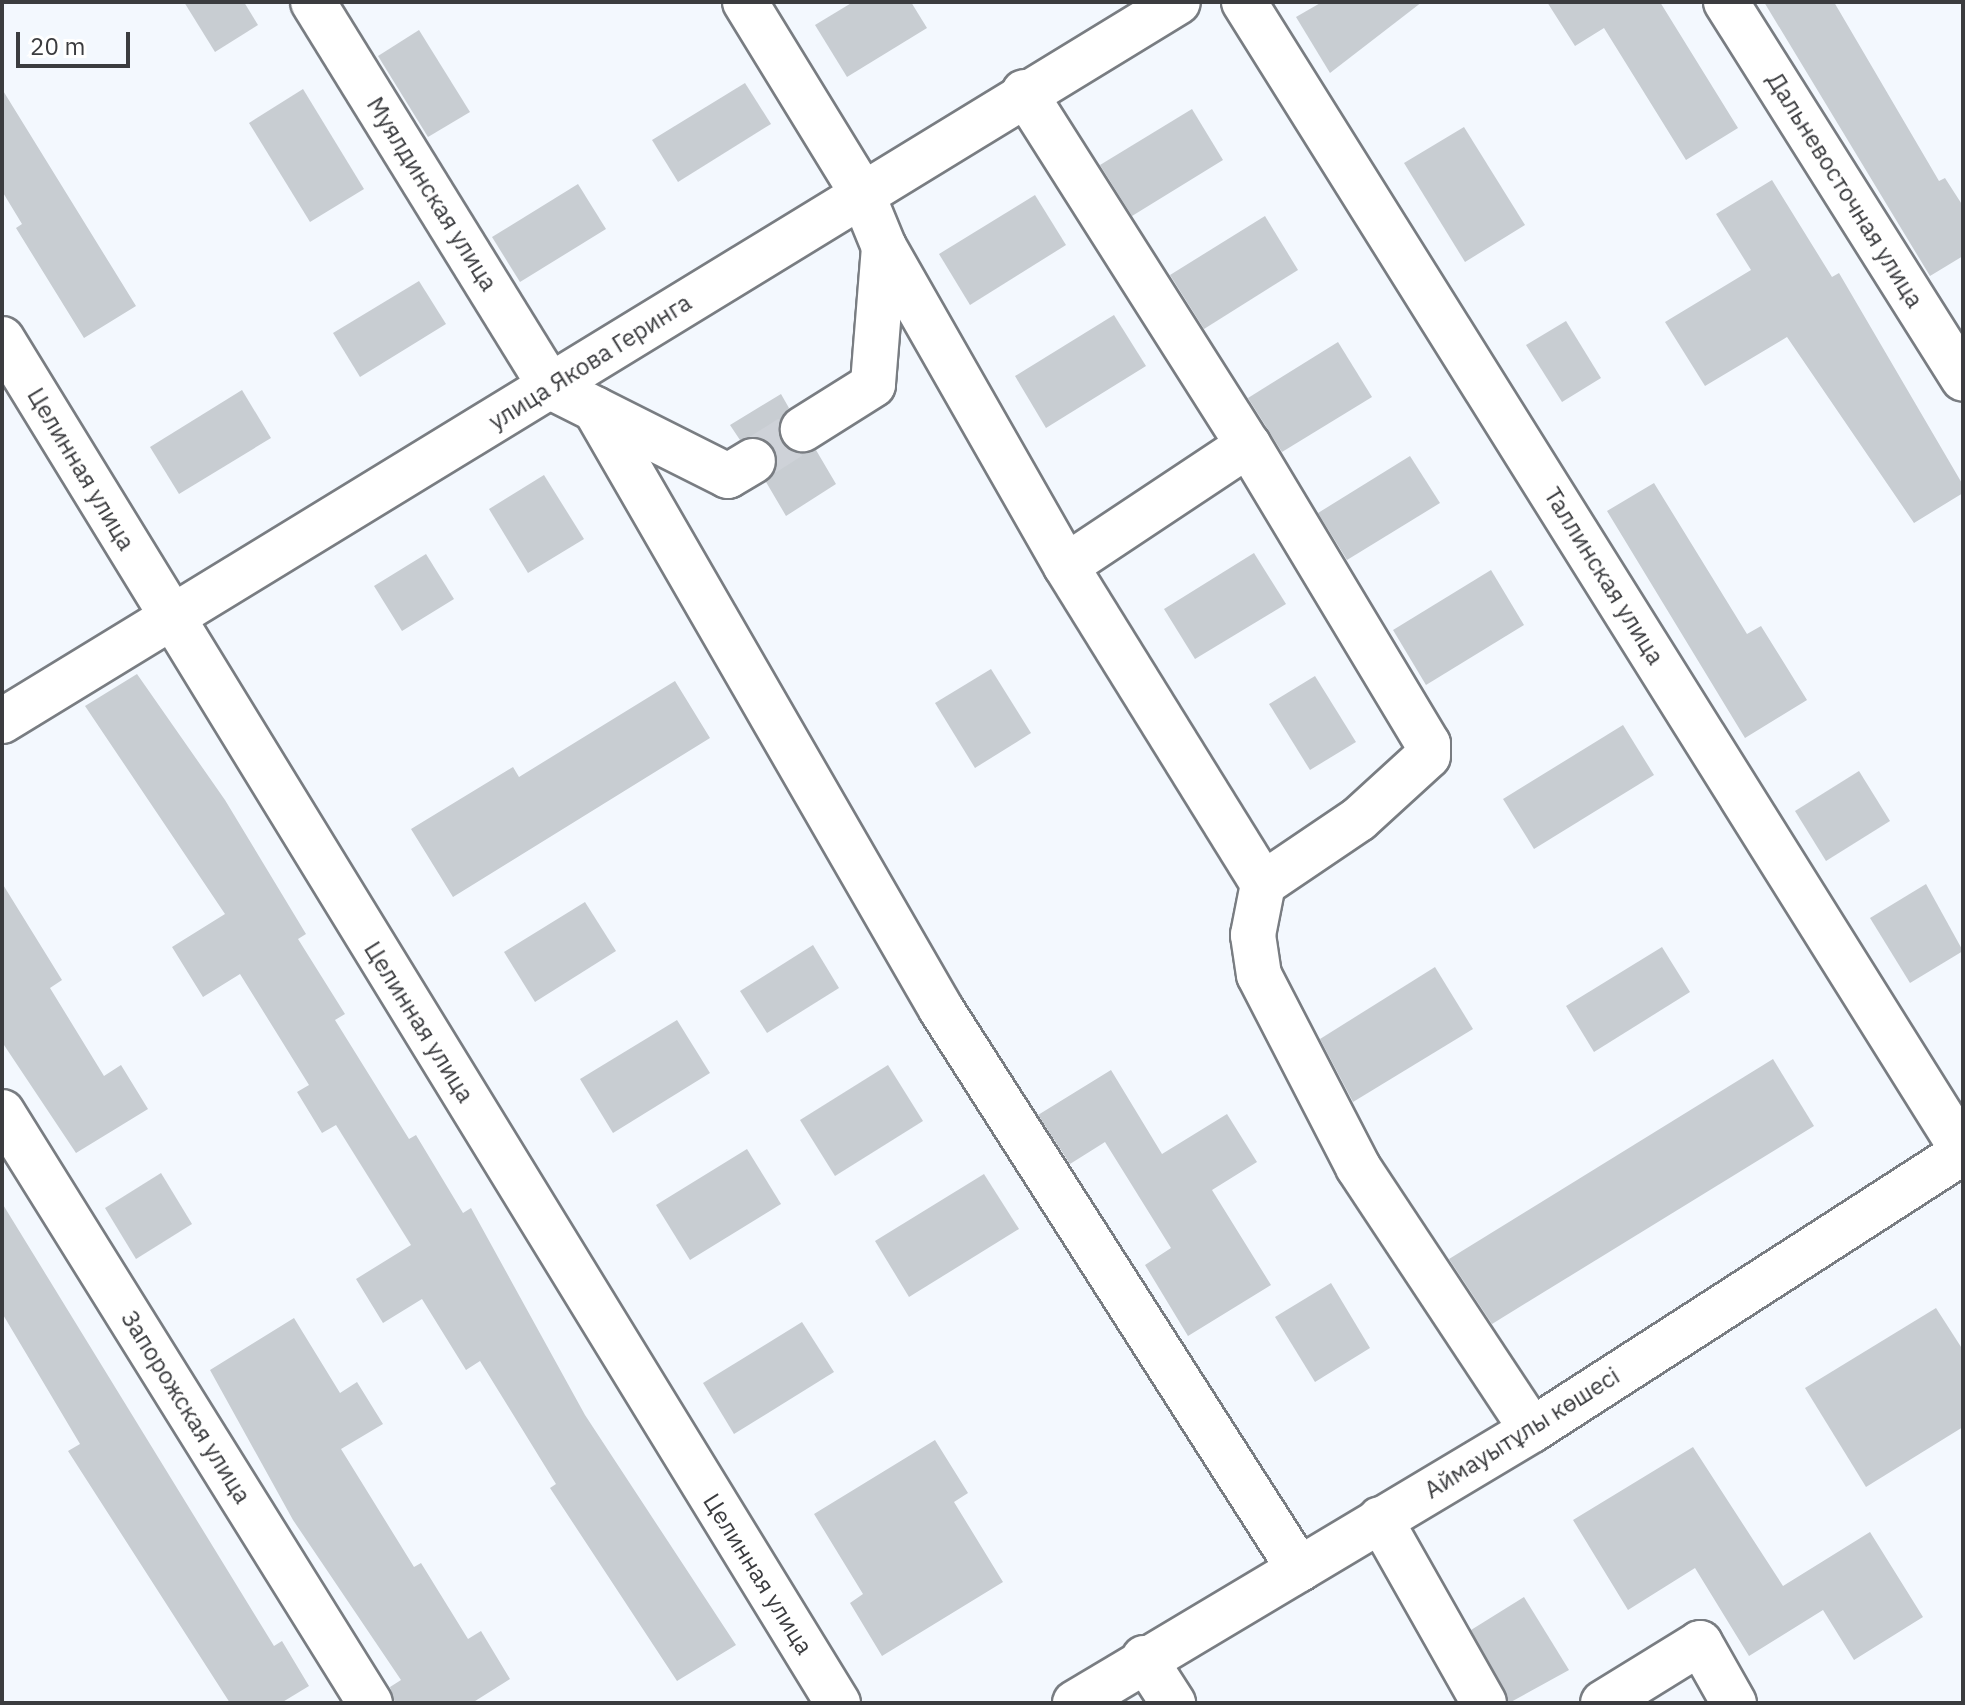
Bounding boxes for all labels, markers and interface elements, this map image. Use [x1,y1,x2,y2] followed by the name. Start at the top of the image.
[20,16,134,66] scale bar
[30,30,85,62] text: 20 m
[1761,67,1929,313] street label: Дальневосточная улица
[361,92,503,296] street label: Муялдинская улица
[483,288,697,436] street label: улица Якова Геринга
[21,383,141,555] street label: Целинная улица
[1538,482,1670,670] street label: Таллинская улица
[358,936,480,1108] street label: Целинная улица
[115,1305,257,1509] street label: Запорожская улица
[1419,1361,1625,1505] street label: Аймауытұлы көшесі
[697,1488,819,1660] street label: Целинная улица

